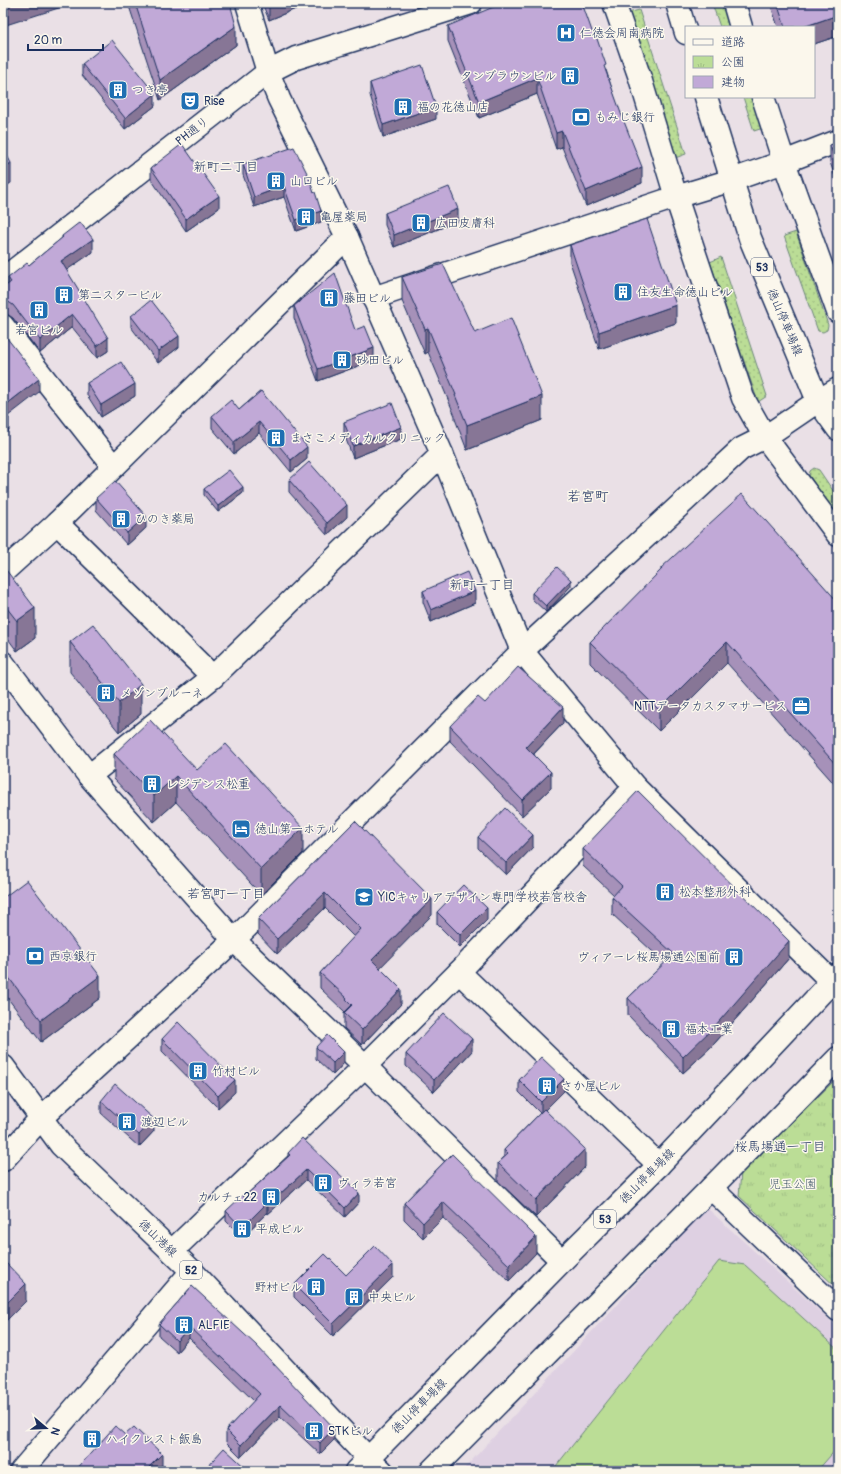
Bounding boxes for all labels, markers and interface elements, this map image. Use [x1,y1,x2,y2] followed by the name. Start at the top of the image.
[555,22,577,44] hospital icon: 仁徳会周南病院
[28,26,103,52] scale bar
[580,26,664,41] place label: 仁徳会周南病院
[685,26,815,98] legend
[34,33,63,48] text: 20 m
[721,35,745,50] text: 道路
[721,55,745,70] text: 公園
[559,65,581,87] building icon: タンブラウンビル
[460,69,556,84] place label: タンブラウンビル
[721,75,745,90] text: 建物
[107,79,129,101] building icon: つき亭
[132,83,168,98] place label: つき亭
[179,90,201,112] theatre icon: Rise
[204,94,224,109] place label: Rise
[392,96,414,118] building icon: 福の花徳山店
[417,100,489,115] place label: 福の花徳山店
[570,106,592,128] bank icon: もみじ銀行
[595,110,655,125] place label: もみじ銀行
[173,114,212,149] street label: PH通り
[193,159,259,175] district label: 新町二丁目
[265,170,287,192] building icon: 山口ビル
[290,174,338,189] place label: 山口ビル
[295,206,317,228] building icon: 亀屋薬局
[320,210,368,225] place label: 亀屋薬局
[410,212,432,234] building icon: 広田皮膚科
[435,216,495,231] place label: 広田皮膚科
[751,258,773,276] road number: 53
[612,281,634,303] building icon: 住友生命徳山ビル
[53,284,75,306] building icon: 第二スタービル
[637,285,733,300] place label: 住友生命徳山ビル
[764,286,806,358] street label: 徳山停車場線
[318,287,340,309] building icon: 藤田ビル
[78,288,162,303] place label: 第二スタービル
[343,291,391,306] place label: 藤田ビル
[28,299,50,321] building icon: 若宮ビル
[15,323,63,338] place label: 若宮ビル
[331,349,353,371] building icon: 砂田ビル
[356,353,404,368] place label: 砂田ビル
[265,427,287,449] building icon: まさこメディカルクリニック
[290,431,446,446] place label: まさこメディカルクリニック
[567,488,609,505] district label: 若宮町
[110,508,132,530] building icon: ひのき薬局
[135,512,195,527] place label: ひのき薬局
[449,577,515,593] district label: 新町一丁目
[95,682,117,704] building icon: メゾンブルーネ
[120,686,204,701] place label: メゾンブルーネ
[790,695,812,717] office icon: NTTデータカスタマサービス
[634,699,787,714] place label: NTTデータカスタマサービス
[141,773,163,795] building icon: レジデンス松重
[166,777,250,792] place label: レジデンス松重
[230,818,252,840] hotel icon: 徳山第一ホテル
[255,822,339,837] place label: 徳山第一ホテル
[654,881,676,903] building icon: 松本整形外科
[679,885,751,900] place label: 松本整形外科
[187,886,265,902] district label: 若宮町一丁目
[353,886,375,908] school or university icon: YICキャリアデザイン専門学校若宮校舎
[377,890,587,905] place label: YICキャリアデザイン専門学校若宮校舎
[24,945,46,967] bank icon: 西京銀行
[723,946,745,968] building icon: ヴィアーレ桜馬場通公園前
[49,949,97,964] place label: 西京銀行
[577,950,720,965] place label: ヴィアーレ桜馬場通公園前
[660,1018,682,1040] building icon: 福本工業
[685,1022,733,1037] place label: 福本工業
[187,1060,209,1082] building icon: 竹村ビル
[212,1064,260,1079] place label: 竹村ビル
[536,1075,558,1097] building icon: さか屋ビル
[561,1079,621,1094] place label: さか屋ビル
[116,1111,138,1133] building icon: 渡辺ビル
[141,1115,189,1130] place label: 渡辺ビル
[734,1139,826,1155] district label: 桜馬場通一丁目
[617,1146,678,1207] street label: 徳山停車場線
[312,1172,334,1194] building icon: ヴィラ若宮
[337,1176,397,1191] place label: ヴィラ若宮
[769,1177,817,1192] park label: 児玉公園
[260,1186,282,1208] building icon: カルチェ22
[197,1190,257,1205] place label: カルチェ22
[594,1210,616,1228] road number: 53
[135,1216,180,1260] street label: 徳山港線
[231,1218,253,1240] building icon: 平成ビル
[256,1222,304,1237] place label: 平成ビル
[180,1261,202,1279] road number: 52
[305,1276,327,1298] building icon: 野村ビル
[254,1280,302,1295] place label: 野村ビル
[343,1286,365,1308] building icon: 中央ビル
[368,1290,416,1305] place label: 中央ビル
[173,1314,195,1336] building icon: ALFIE
[198,1318,229,1333] place label: ALFIE
[389,1376,450,1437] street label: 徳山停車場線
[26,1408,66,1448] north arrow
[303,1420,325,1442] building icon: STKビル
[328,1424,373,1439] place label: STKビル
[47,1425,62,1437] text: N
[81,1428,103,1450] building icon: ハイクレスト飯島
[106,1432,202,1447] place label: ハイクレスト飯島

